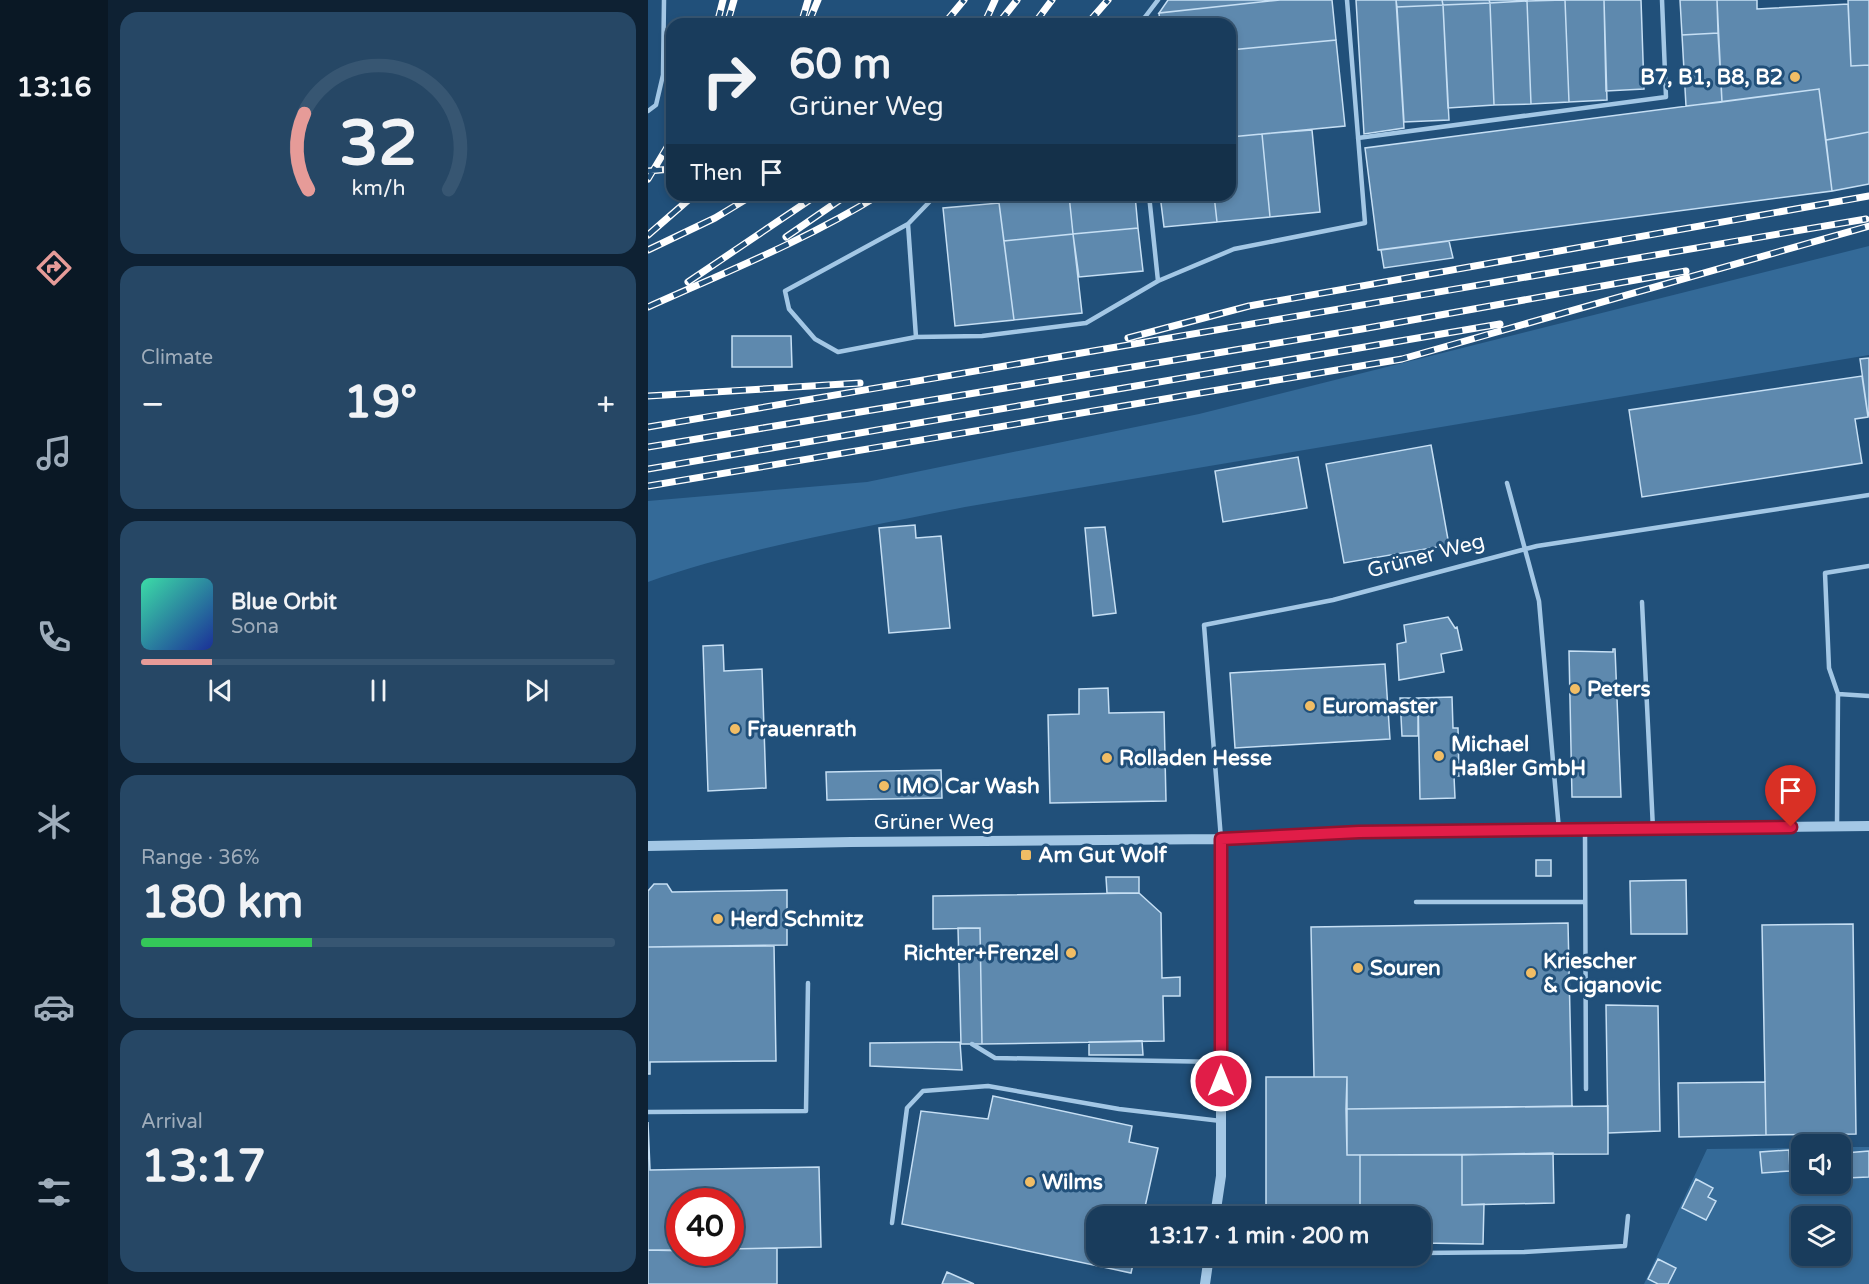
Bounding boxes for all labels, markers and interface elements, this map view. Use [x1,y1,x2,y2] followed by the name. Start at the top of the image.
[789,39,891,90] text: 60 m
[690,42,768,120] icon: right
[1640,65,1783,90] place label: B7, B1, B8, B2
[1788,70,1802,84] marker: B7, B1, B8, B2
[17,71,91,104] text: 13:16
[789,90,944,123] text: Grüner Weg
[339,107,417,182] text: 32
[755,156,788,189] icon: arrive
[690,160,743,186] text: Then
[351,176,405,202] text: km/h
[33,247,75,289] icon: directions
[141,346,213,370] text: Climate
[344,376,417,430] text: 19°
[141,385,165,424] text: −
[596,385,615,424] text: +
[33,432,75,474] icon: music
[1365,528,1487,584] street label: Grüner Weg
[231,589,337,615] text: Blue Orbit
[231,615,279,639] text: Sona
[33,616,75,658] icon: phone
[204,674,237,707] icon: previous
[362,674,395,707] icon: pause
[520,674,553,707] icon: next
[1587,677,1651,702] place label: Peters
[1568,682,1582,696] marker: Peters
[1322,694,1438,719] place label: Euromaster
[1303,699,1317,713] marker: Euromaster
[747,717,857,742] place label: Frauenrath
[728,722,742,736] marker: Frauenrath
[1451,732,1586,781] place label: Michael Haßler GmbH
[1119,746,1272,771] place label: Rolladen Hesse
[1432,749,1446,763] marker: Michael Haßler GmbH
[1100,751,1114,765] marker: Rolladen Hesse
[1765,765,1816,827] pin
[896,774,1040,799] place label: IMO Car Wash
[1774,774,1807,807] icon: arrive
[877,779,891,793] marker: IMO Car Wash
[33,801,75,843] icon: climate
[874,810,994,835] street label: Grüner Weg
[1038,843,1168,868] place label: Am Gut Wolf
[141,846,260,870] text: Range · 36%
[1019,848,1033,862] marker: Am Gut Wolf
[141,876,303,930] text: 180 km
[730,907,864,932] place label: Herd Schmitz
[711,912,725,926] marker: Herd Schmitz
[903,941,1059,966] place label: Richter+Frenzel
[1064,946,1078,960] marker: Richter+Frenzel
[1543,949,1662,998] place label: Kriescher & Ciganovic
[1370,956,1441,981] place label: Souren
[1351,961,1365,975] marker: Souren
[1524,966,1538,980] marker: Kriescher & Ciganovic
[33,986,75,1028] icon: car
[1189,1049,1253,1113] position arrow
[141,1110,203,1134] text: Arrival
[1791,1134,1851,1266] map controls
[1791,1134,1851,1194] button: sound
[141,1140,266,1194] text: 13:17
[1042,1170,1103,1195] place label: Wilms
[33,1171,75,1213] icon: filters
[1023,1175,1037,1189] marker: Wilms
[666,1188,744,1266] speed limit sign: 40
[1791,1206,1851,1266] button: layers
[1148,1223,1369,1249] text: 13:17 · 1 min · 200 m

